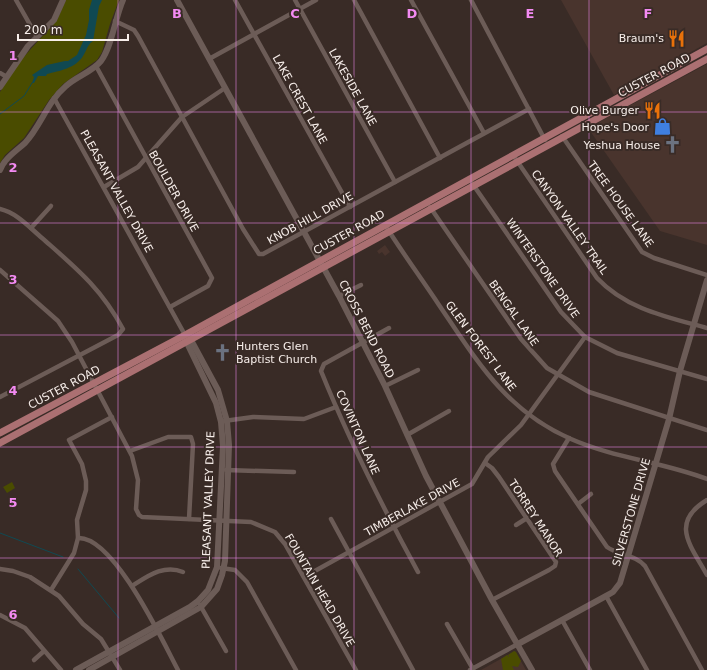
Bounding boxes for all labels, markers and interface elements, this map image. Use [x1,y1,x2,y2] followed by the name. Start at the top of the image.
[172,6,182,21] text: B
[290,6,300,21] text: C
[407,6,418,21] text: D
[526,6,534,21] text: E
[644,6,652,21] text: F
[18,16,128,42] scale bar
[24,23,62,37] text: 200 m
[667,28,687,48] restaurant icon: Braum's
[619,32,664,45] place label: Braum's
[326,46,379,128] street label: LAKESIDE LANE
[8,48,18,63] text: 1
[616,51,692,100] street label: CUSTER ROAD
[270,52,330,146] street label: LAKE CREST LANE
[642,100,662,120] restaurant icon: Olive Burger
[570,104,639,117] place label: Olive Burger
[652,117,672,137] shop icon: Hope's Door
[582,121,649,134] place label: Hope's Door
[77,128,156,255] street label: PLEASANT VALLEY DRIVE
[663,135,683,155] church icon: Yeshua House
[583,139,660,152] place label: Yeshua House
[146,148,201,234] street label: BOULDER DRIVE
[584,158,656,250] street label: TREE HOUSE LANE
[8,160,18,175] text: 2
[529,168,611,278] street label: CANYON VALLEY TRAIL
[265,189,356,247] street label: KNOB HILL DRIVE
[311,207,387,257] street label: CUSTER ROAD
[503,216,582,321] street label: WINTERSTONE DRIVE
[8,272,18,287] text: 3
[336,278,397,380] street label: CROSS BEND ROAD
[486,278,541,349] street label: BENGAL LANE
[443,299,519,394] street label: GLEN FOREST LANE
[236,340,317,366] place label: Hunters Glen Baptist Church
[213,342,233,362] church icon: Hunters Glen Baptist Church
[26,363,102,412] street label: CUSTER ROAD
[8,383,18,398] text: 4
[333,388,382,477] street label: COVINTON LANE
[200,431,217,569] street label: PLEASANT VALLEY DRIVE
[610,456,653,568] street label: SILVERSTONE DRIVE
[361,476,462,540] street label: TIMBERLAKE DRIVE
[505,476,566,560] street label: TORREY MANOR
[8,495,18,510] text: 5
[282,531,357,649] street label: FOUNTAIN HEAD DRIVE
[8,607,18,622] text: 6

